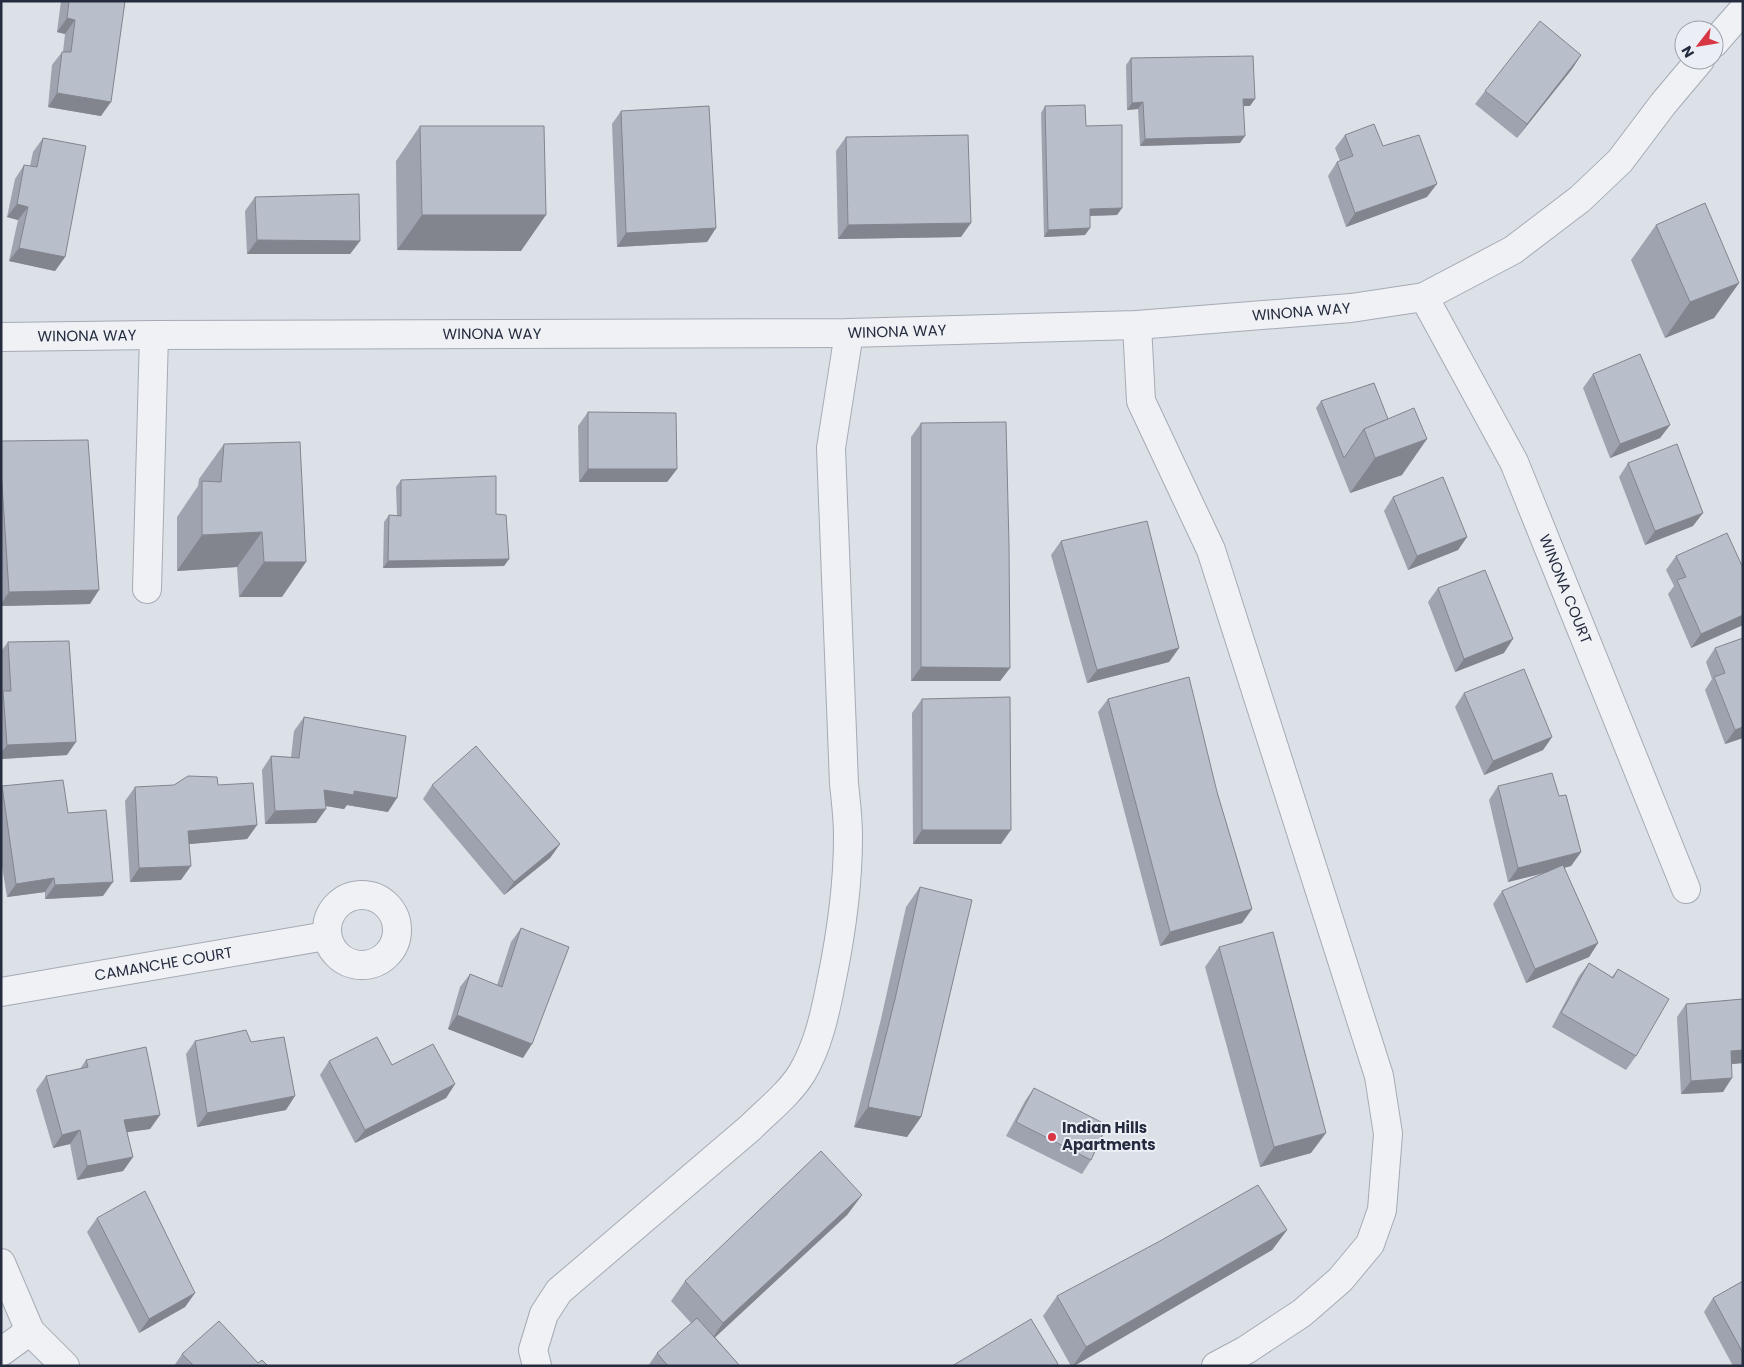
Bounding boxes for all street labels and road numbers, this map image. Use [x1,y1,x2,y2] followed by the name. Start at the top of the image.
[1251,297,1352,326] street label: WINONA WAY
[847,319,947,343] street label: WINONA WAY
[443,323,542,344] street label: WINONA WAY
[37,324,137,347] street label: WINONA WAY
[1534,531,1597,647] street label: WINONA COURT
[93,941,234,986] street label: CAMANCHE COURT

